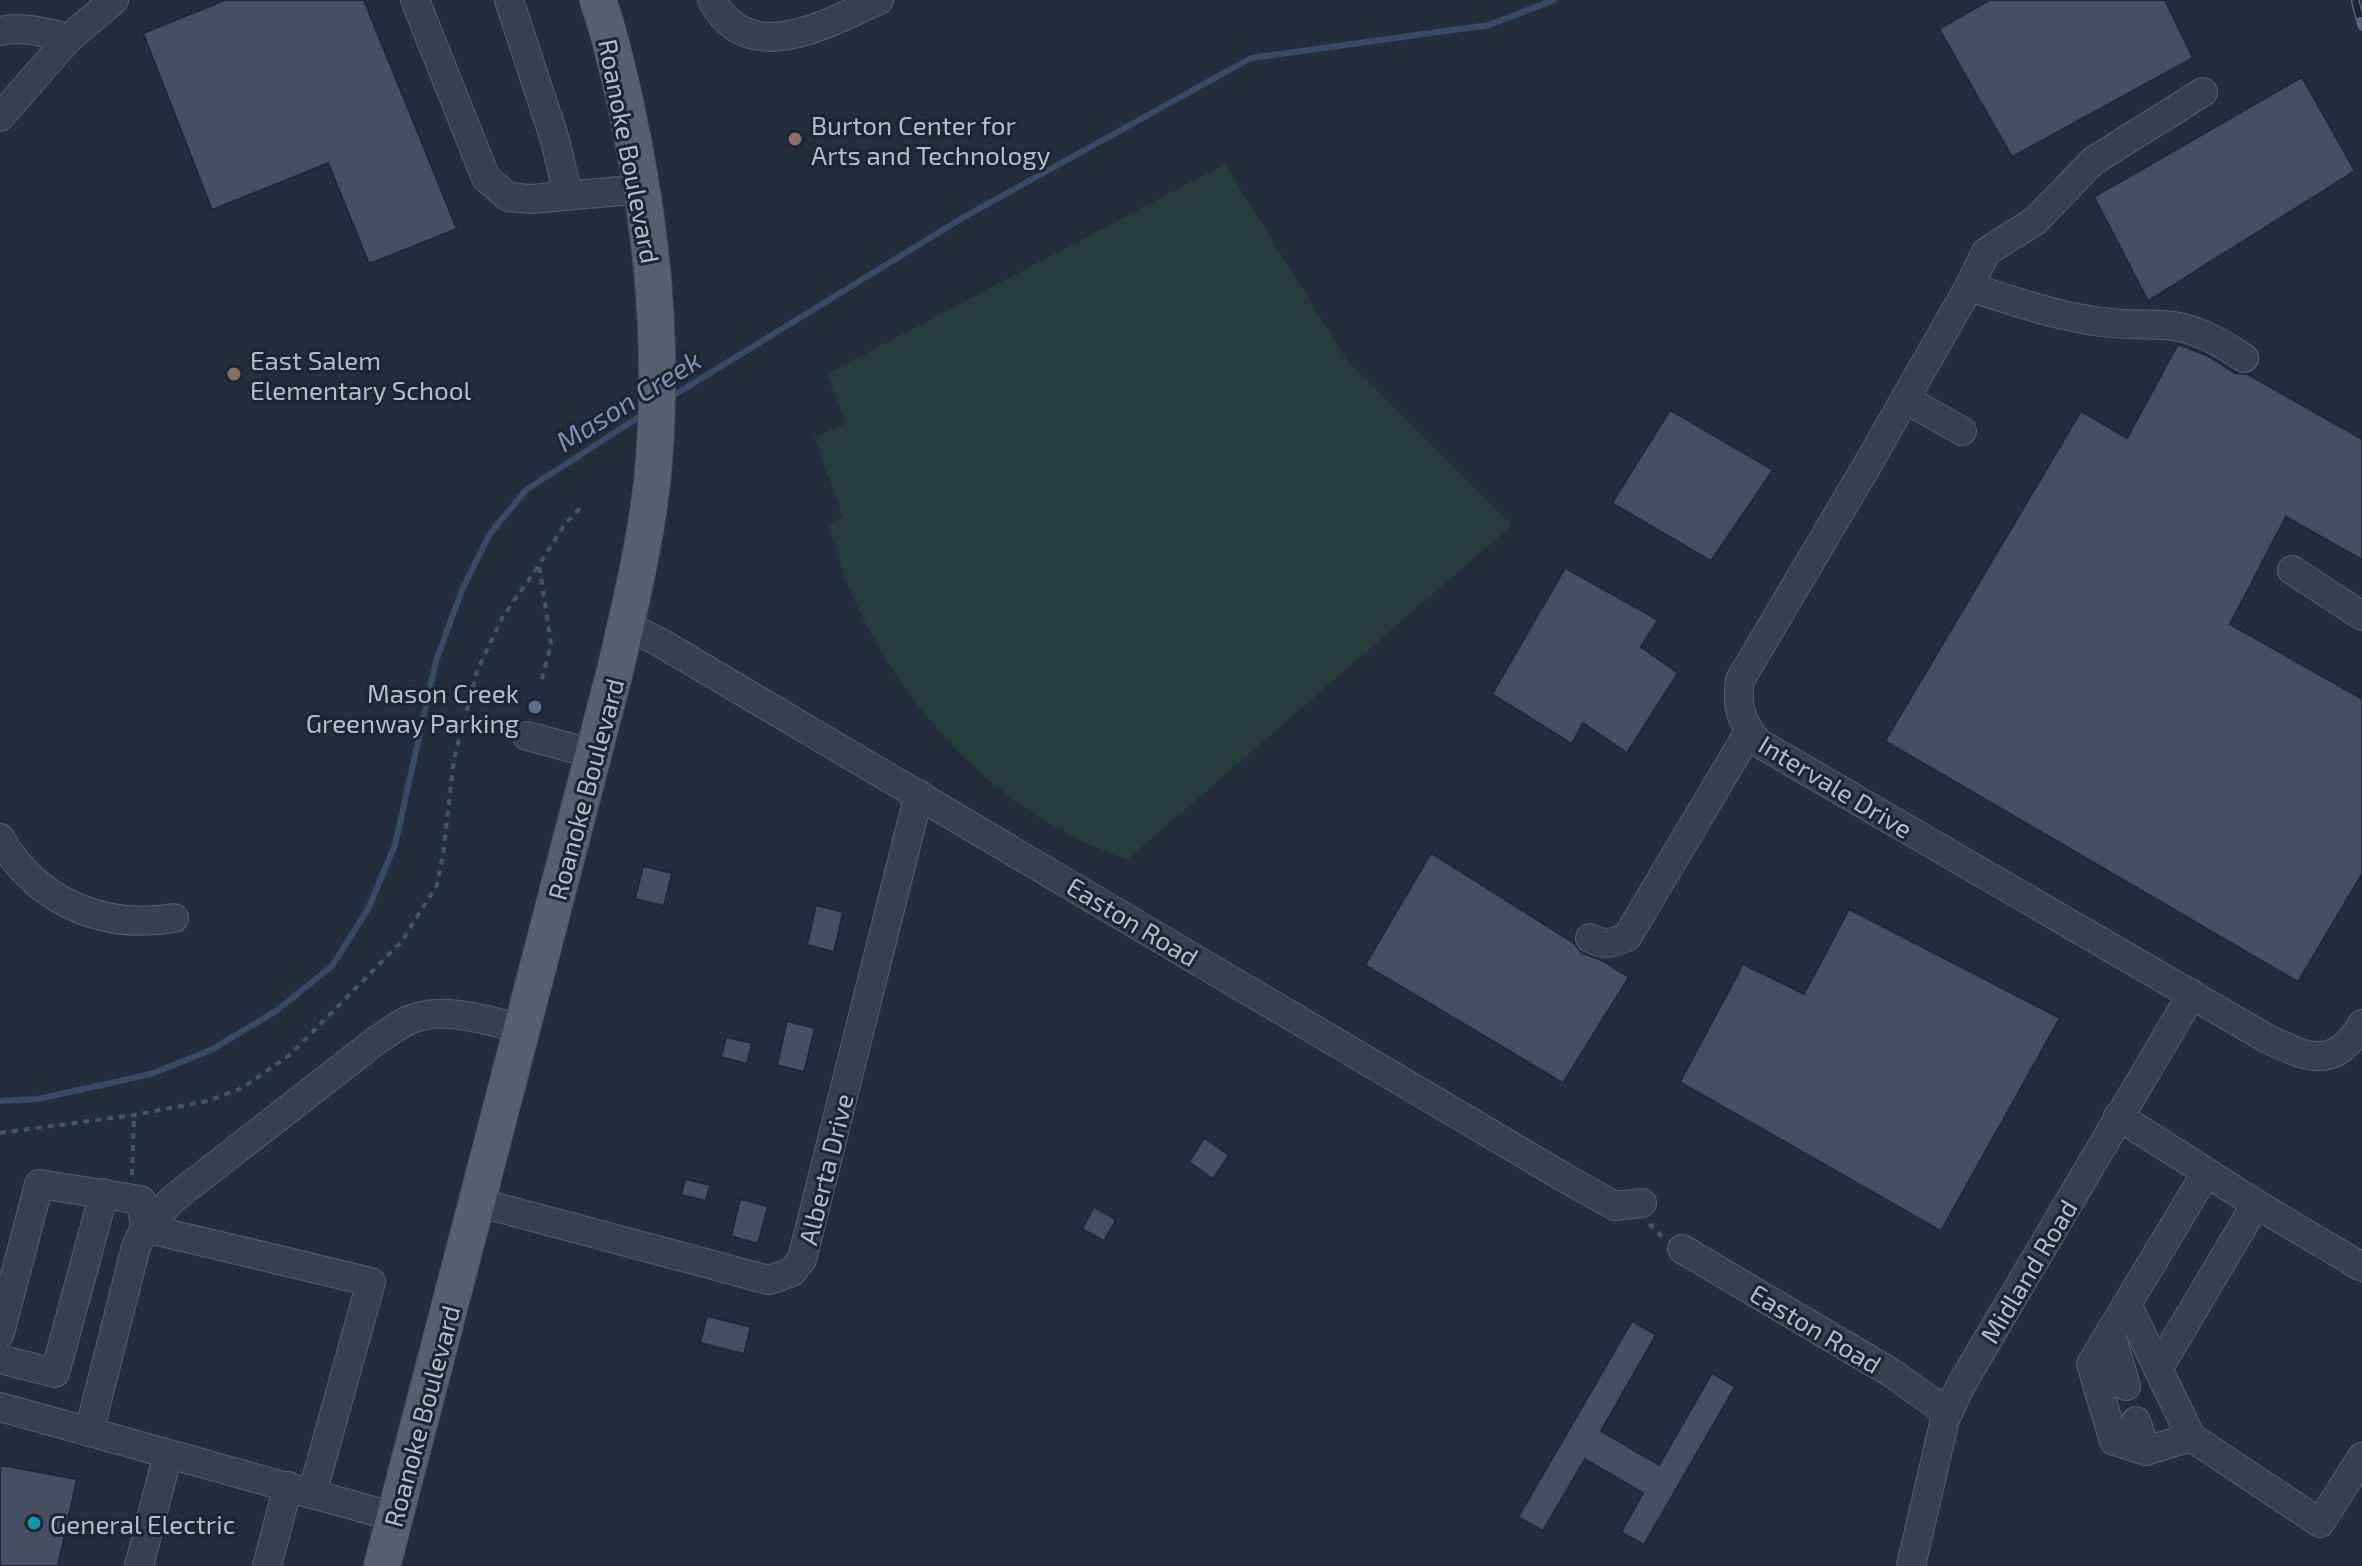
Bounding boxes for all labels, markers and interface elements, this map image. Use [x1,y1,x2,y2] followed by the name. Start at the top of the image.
[593,36,667,266] street label: Roanoke Boulevard
[811,109,1051,170] place label: Burton Center for Arts and Technology
[786,130,804,148] marker: Burton Center for Arts and Technology
[549,342,707,458] water label: Mason Creek
[250,344,472,405] place label: East Salem Elementary School
[225,365,243,383] marker: East Salem Elementary School
[541,675,629,903] street label: Roanoke Boulevard
[306,677,519,738] place label: Mason Creek Greenway Parking
[526,698,544,716] marker: Mason Creek Greenway Parking
[1754,728,1918,844] street label: Intervale Drive
[1062,870,1204,972] street label: Easton Road
[791,1090,859,1248] street label: Alberta Drive
[1973,1194,2083,1348] street label: Midland Road
[1745,1277,1887,1379] street label: Easton Road
[377,1302,465,1530] street label: Roanoke Boulevard
[50,1508,235,1539] place label: General Electric
[25,1514,43,1532] marker: General Electric

